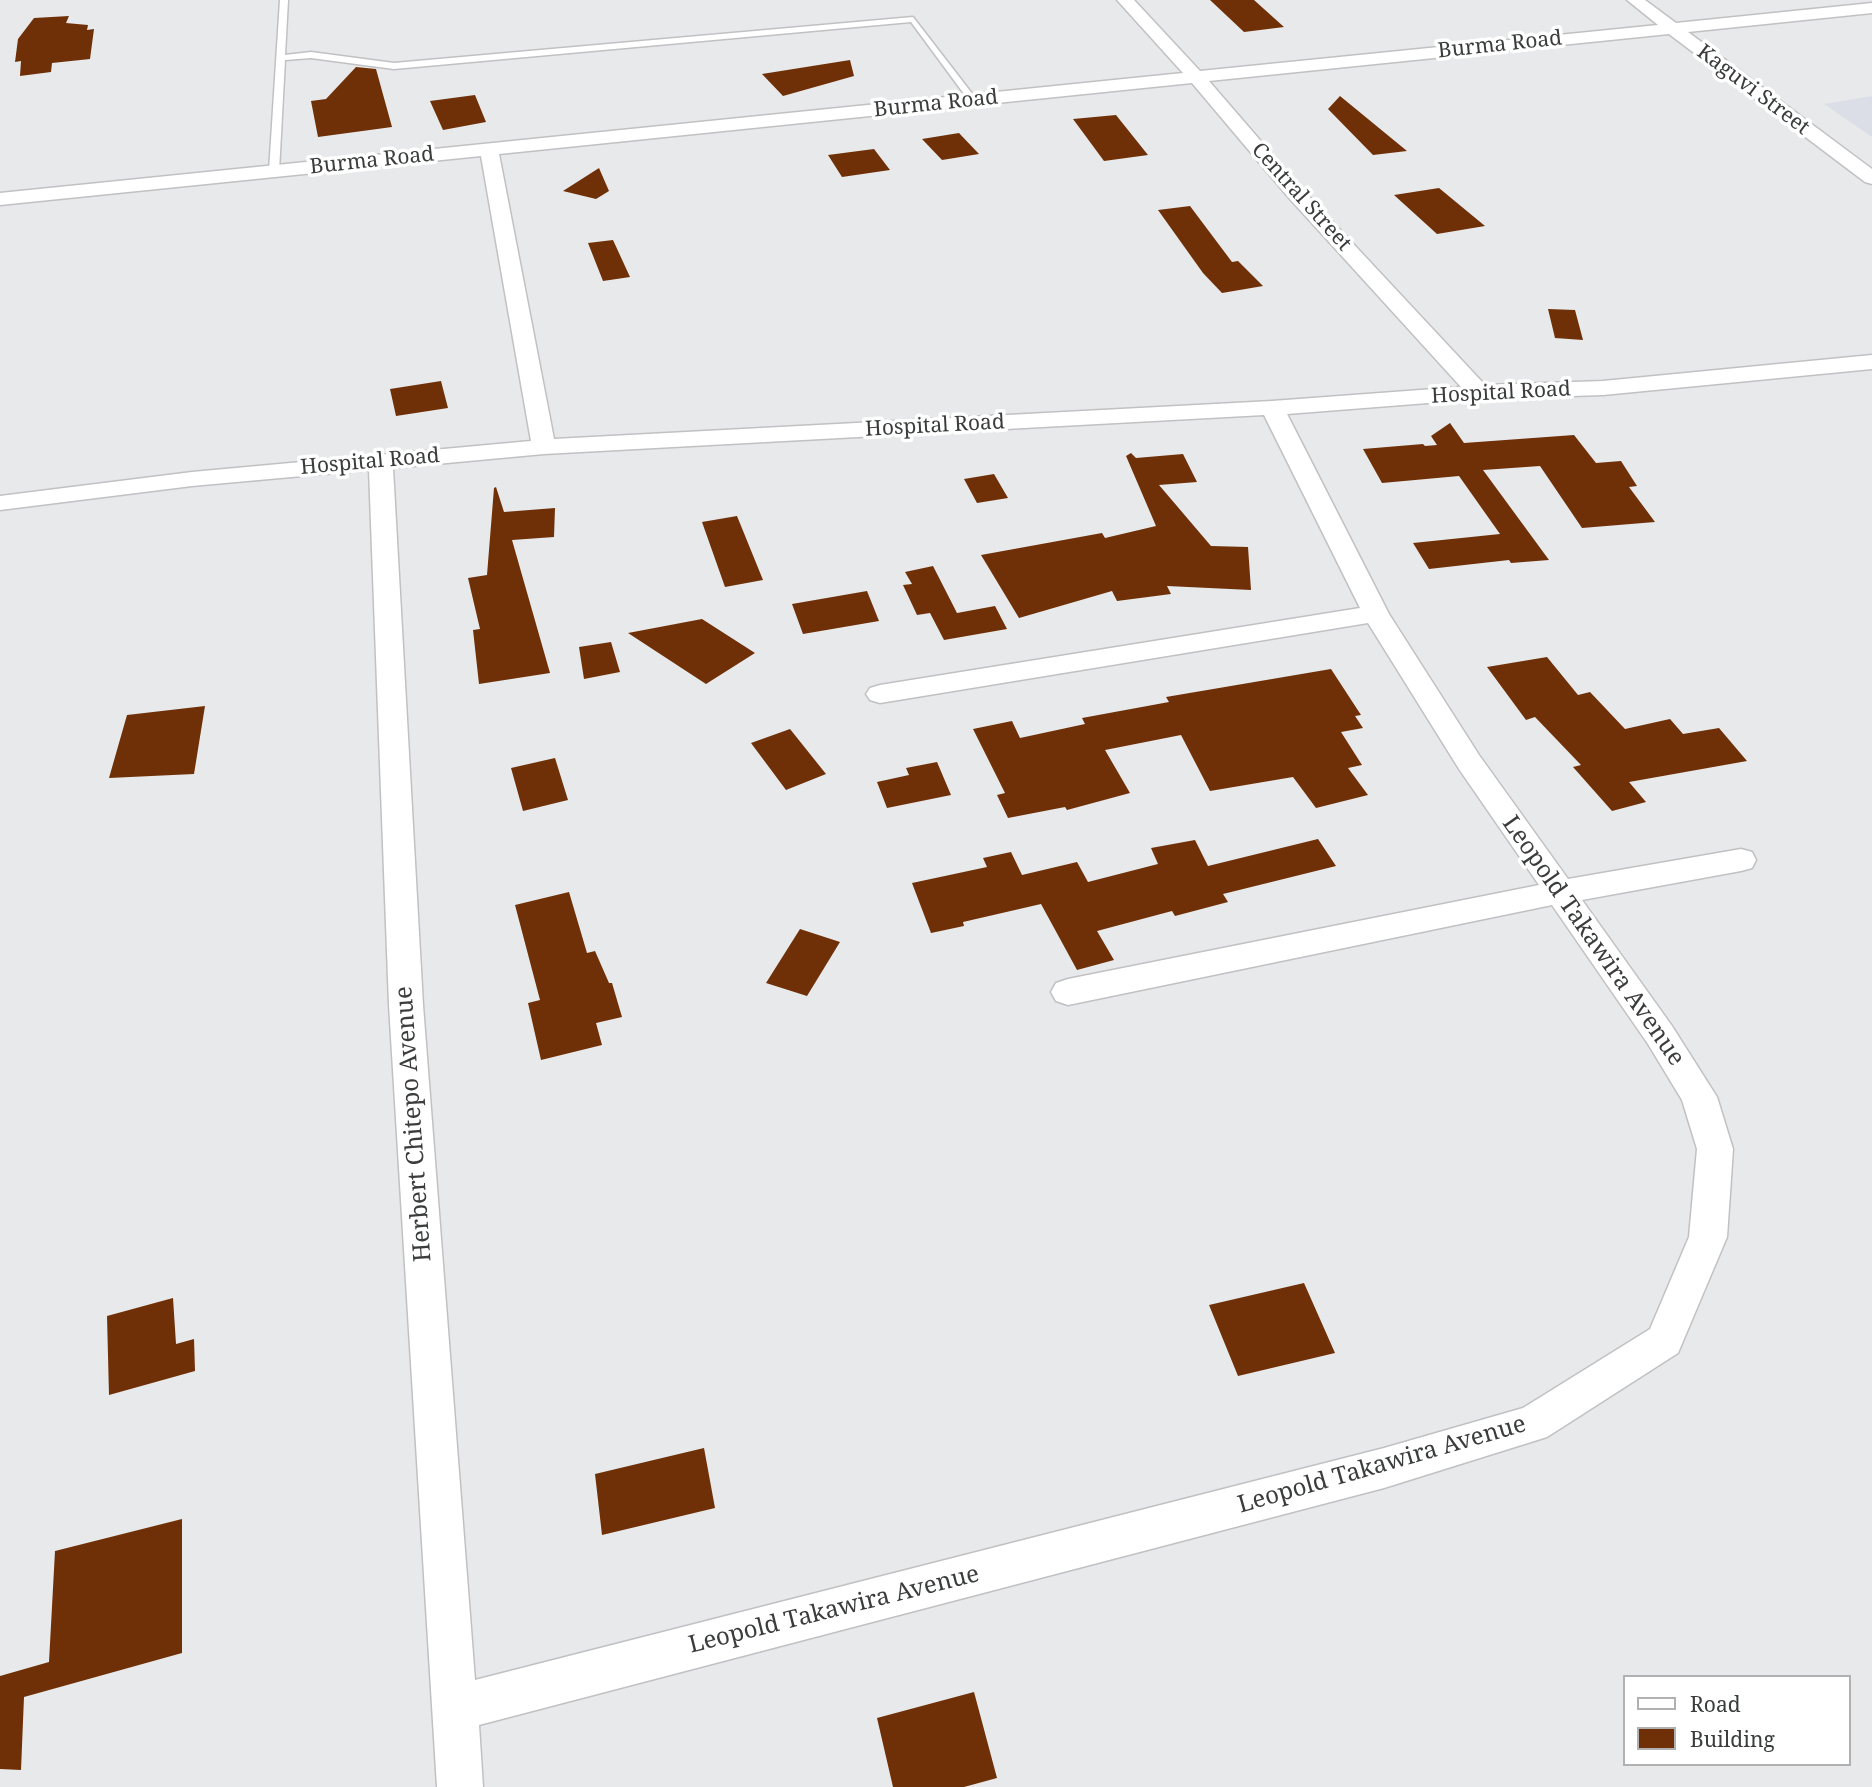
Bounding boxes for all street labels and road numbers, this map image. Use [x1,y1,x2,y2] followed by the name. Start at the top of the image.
[1437,26,1563,64] street label: Burma Road
[1692,40,1814,140] street label: Kaguvi Street
[873,85,999,123] street label: Burma Road
[1246,138,1356,256] street label: Central Street
[309,142,435,180] street label: Burma Road
[1431,377,1571,409] street label: Hospital Road
[865,410,1005,442] street label: Hospital Road
[299,443,441,481] street label: Hospital Road
[1496,811,1690,1071] street label: Leopold Takawira Avenue
[390,985,438,1263] street label: Herbert Chitepo Avenue
[1235,1410,1529,1520] street label: Leopold Takawira Avenue
[686,1560,982,1660] street label: Leopold Takawira Avenue

